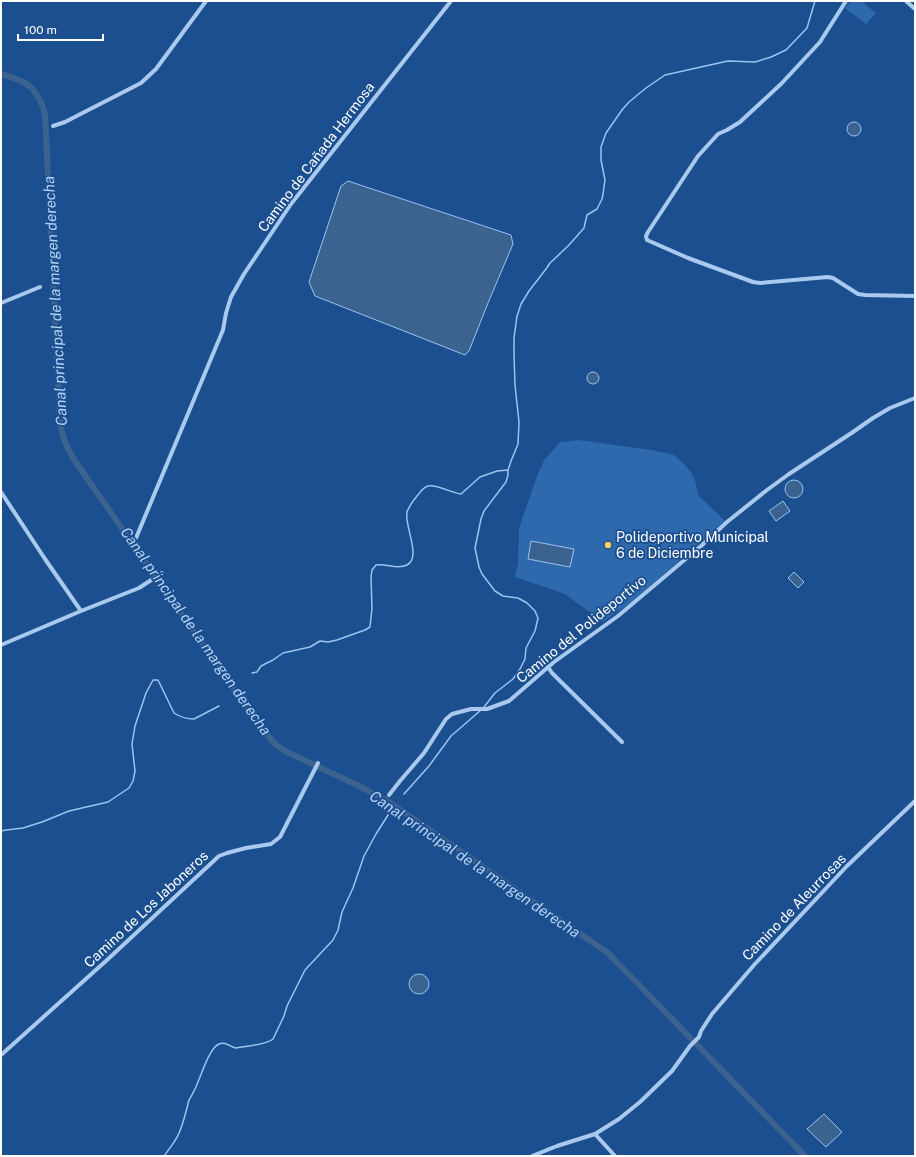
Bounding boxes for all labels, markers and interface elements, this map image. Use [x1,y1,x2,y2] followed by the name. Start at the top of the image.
[18,16,103,42] scale bar
[24,23,57,37] text: 100 m
[255,79,377,235] street label: Camino de Cañada Hermosa
[40,176,70,426] water label: Canal principal de la margen derecha
[117,524,275,738] water label: Canal principal de la margen derecha
[616,529,769,561] place label: Polideportivo Municipal 6 de Diciembre
[603,540,613,550] marker: Polideportivo Municipal 6 de Diciembre
[513,572,649,686] street label: Camino del Polideportivo
[367,787,583,941] water label: Canal principal de la margen derecha
[81,847,211,971] street label: Camino de Los Jaboneros
[739,850,849,964] street label: Camino de Aleurrosas

